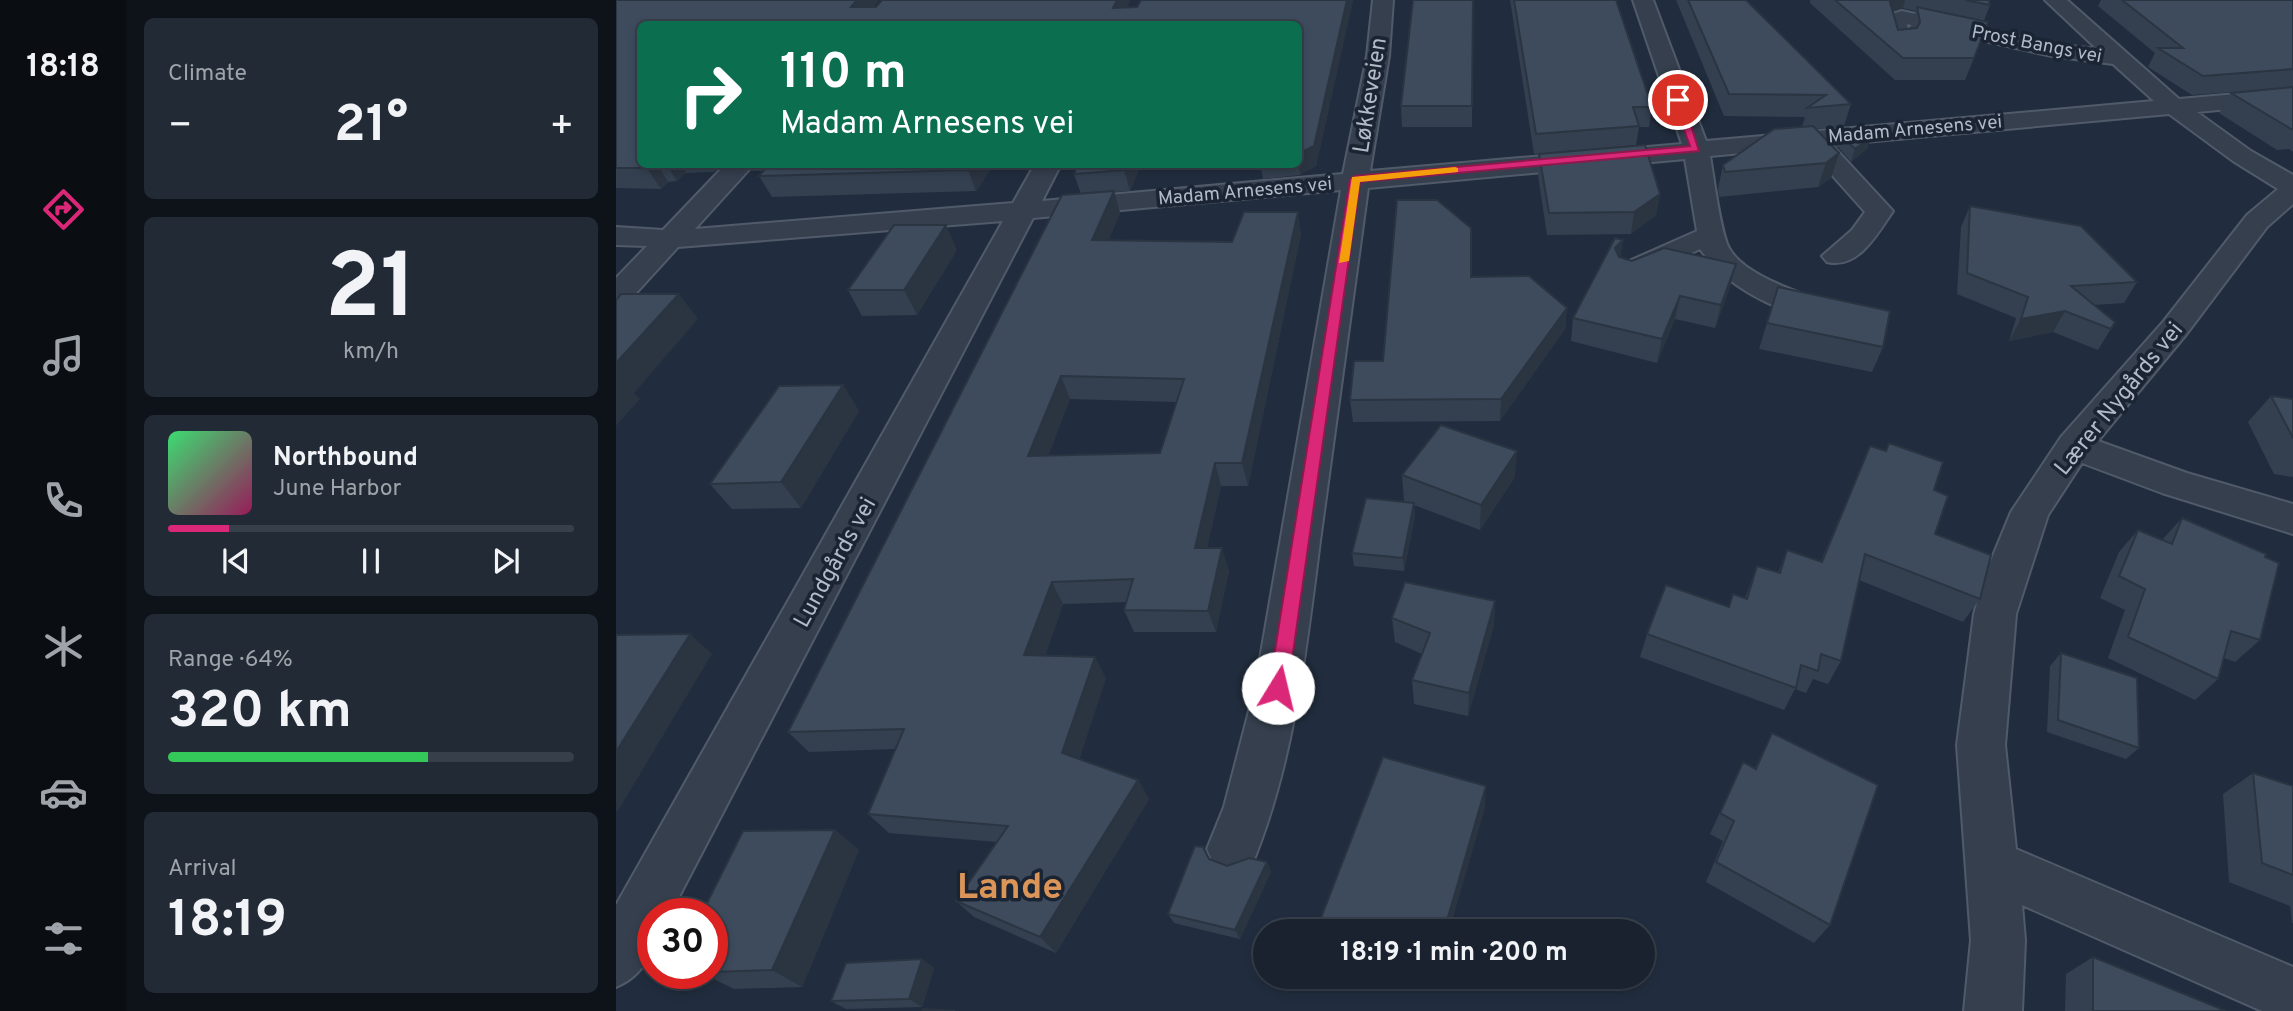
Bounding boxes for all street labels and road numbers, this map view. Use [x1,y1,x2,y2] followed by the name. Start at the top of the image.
[1969,21,2104,69] street label: Prost Bangs vei
[1348,35,1395,155] street label: Løkkeveien
[1827,110,2003,150] street label: Madam Arnesens vei
[1157,172,1333,212] street label: Madam Arnesens vei
[2049,317,2191,482] street label: Lærer Nygårds vei
[788,493,884,633] street label: Lundgårds vei

